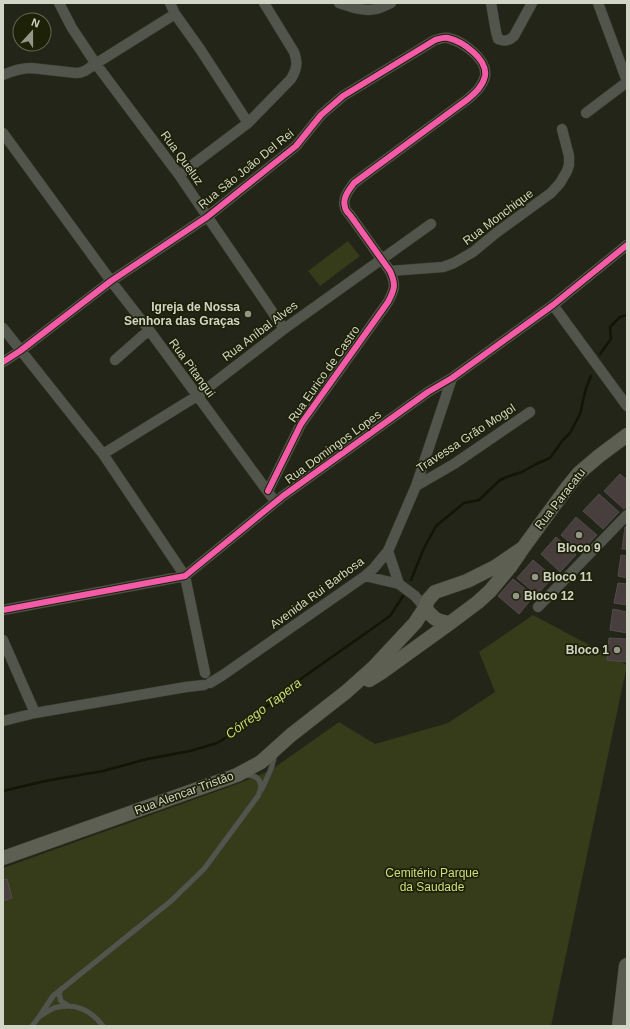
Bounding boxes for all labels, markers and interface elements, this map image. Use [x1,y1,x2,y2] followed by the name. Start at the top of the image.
[12,12,52,52] north arrow
[30,16,41,30] text: N
[195,126,297,212] street label: Rua São João Del Rei
[158,128,206,188] street label: Rua Queluz
[460,186,536,248] street label: Rua Monchique
[220,298,300,364] street label: Rua Aníbal Alves
[124,300,240,328] place label: Igreja de Nossa Senhora das Graças
[243,309,253,319] marker: Igreja de Nossa Senhora das Graças
[285,323,363,425] street label: Rua Eurico de Castro
[166,336,218,400] street label: Rua Pitangui
[414,401,518,475] street label: Travessa Grão Mogol
[282,407,384,487] street label: Rua Domingos Lopes
[532,466,588,532] street label: Rua Paracatu
[574,530,584,540] marker: Bloco 9
[557,541,601,555] place label: Bloco 9
[267,554,367,632] street label: Avenida Rui Barbosa
[543,570,593,584] place label: Bloco 11
[530,572,540,582] marker: Bloco 11
[524,589,574,603] place label: Bloco 12
[511,591,521,601] marker: Bloco 12
[566,643,609,657] place label: Bloco 1
[612,645,622,655] marker: Bloco 1
[223,675,304,742] water label: Córrego Tapera
[132,768,236,817] street label: Rua Alencar Tristão
[385,866,479,894] park label: Cemitério Parque da Saudade

